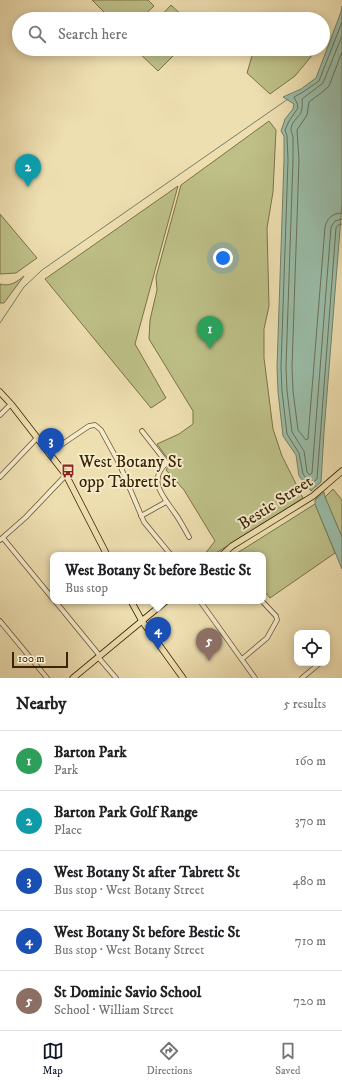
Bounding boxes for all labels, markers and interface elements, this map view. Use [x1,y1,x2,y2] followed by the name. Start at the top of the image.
[12,12,330,56] search box
[26,23,48,45] icon: search
[58,25,127,44] text: Search here
[15,154,41,187] pin: 2
[213,248,233,268] your location
[197,316,223,349] pin: 1
[38,428,64,461] pin: 3
[78,451,183,493] place label: West Botany St opp Tabrett St
[60,463,76,479] bus stop icon: West Botany St opp Tabrett St
[234,470,317,535] street label: Bestic Street
[50,552,266,604] popup
[65,561,251,580] text: West Botany St before Bestic St
[65,580,108,596] text: Bus stop
[145,617,171,650] pin: 4
[196,628,222,661] pin: 5
[294,630,330,666] map controls
[294,630,330,666] button: locate
[12,650,68,669] scale bar
[18,652,44,666] text: 100 m
[16,693,66,715] text: Nearby
[284,696,326,712] text: 5 results
[54,743,127,762] text: Barton Park
[27,753,31,769] text: 1
[295,753,326,769] text: 160 m
[54,762,78,778] text: Park
[54,803,198,822] text: Barton Park Golf Range
[26,813,32,829] text: 2
[295,813,326,829] text: 370 m
[54,822,82,838] text: Place
[54,863,240,882] text: West Botany St after Tabrett St
[27,873,31,889] text: 3
[292,873,326,889] text: 480 m
[54,882,204,898] text: Bus stop · West Botany Street
[54,923,240,942] text: West Botany St before Bestic St
[25,933,33,949] text: 4
[295,933,326,949] text: 710 m
[54,942,204,958] text: Bus stop · West Botany Street
[54,983,201,1002] text: St Dominic Savio School
[26,993,32,1009] text: 5
[293,993,326,1009] text: 720 m
[54,1002,174,1018] text: School · William Street
[42,1040,64,1078] tab: Map
[147,1040,192,1078] tab: Directions
[275,1040,300,1078] tab: Saved

